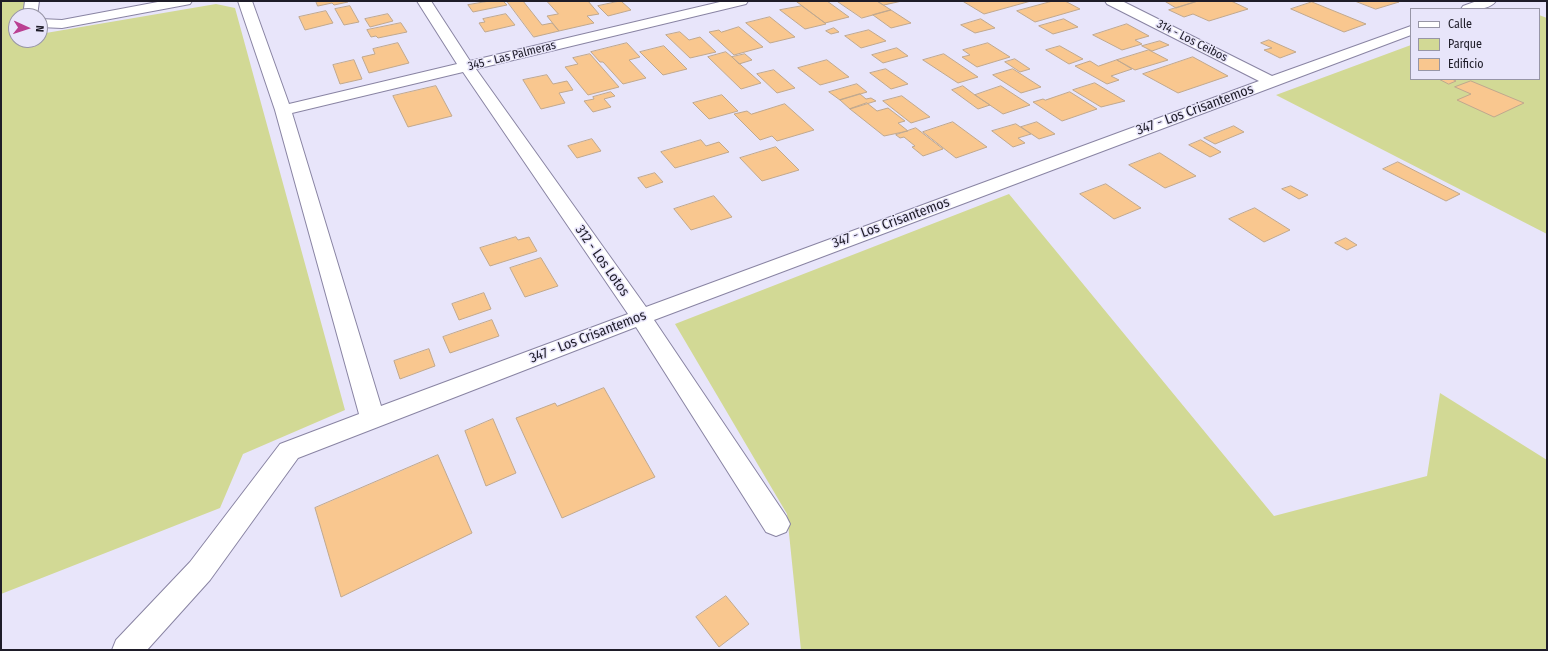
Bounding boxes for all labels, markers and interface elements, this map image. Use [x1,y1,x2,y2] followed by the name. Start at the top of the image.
[8,8,48,48] north arrow
[1410,8,1540,80] legend
[1154,17,1230,65] street label: 314 - Los Ceibos
[1448,17,1472,31] text: Calle
[33,25,46,32] text: N
[1448,37,1482,51] text: Parque
[467,38,557,74] street label: 345 - Las Palmeras
[1448,57,1484,71] text: Edificio
[1134,81,1256,139] street label: 347 - Los Crisantemos
[830,194,952,252] street label: 347 - Los Crisantemos
[571,222,633,300] street label: 312 - Los Lotos
[527,307,649,367] street label: 347 - Los Crisantemos

